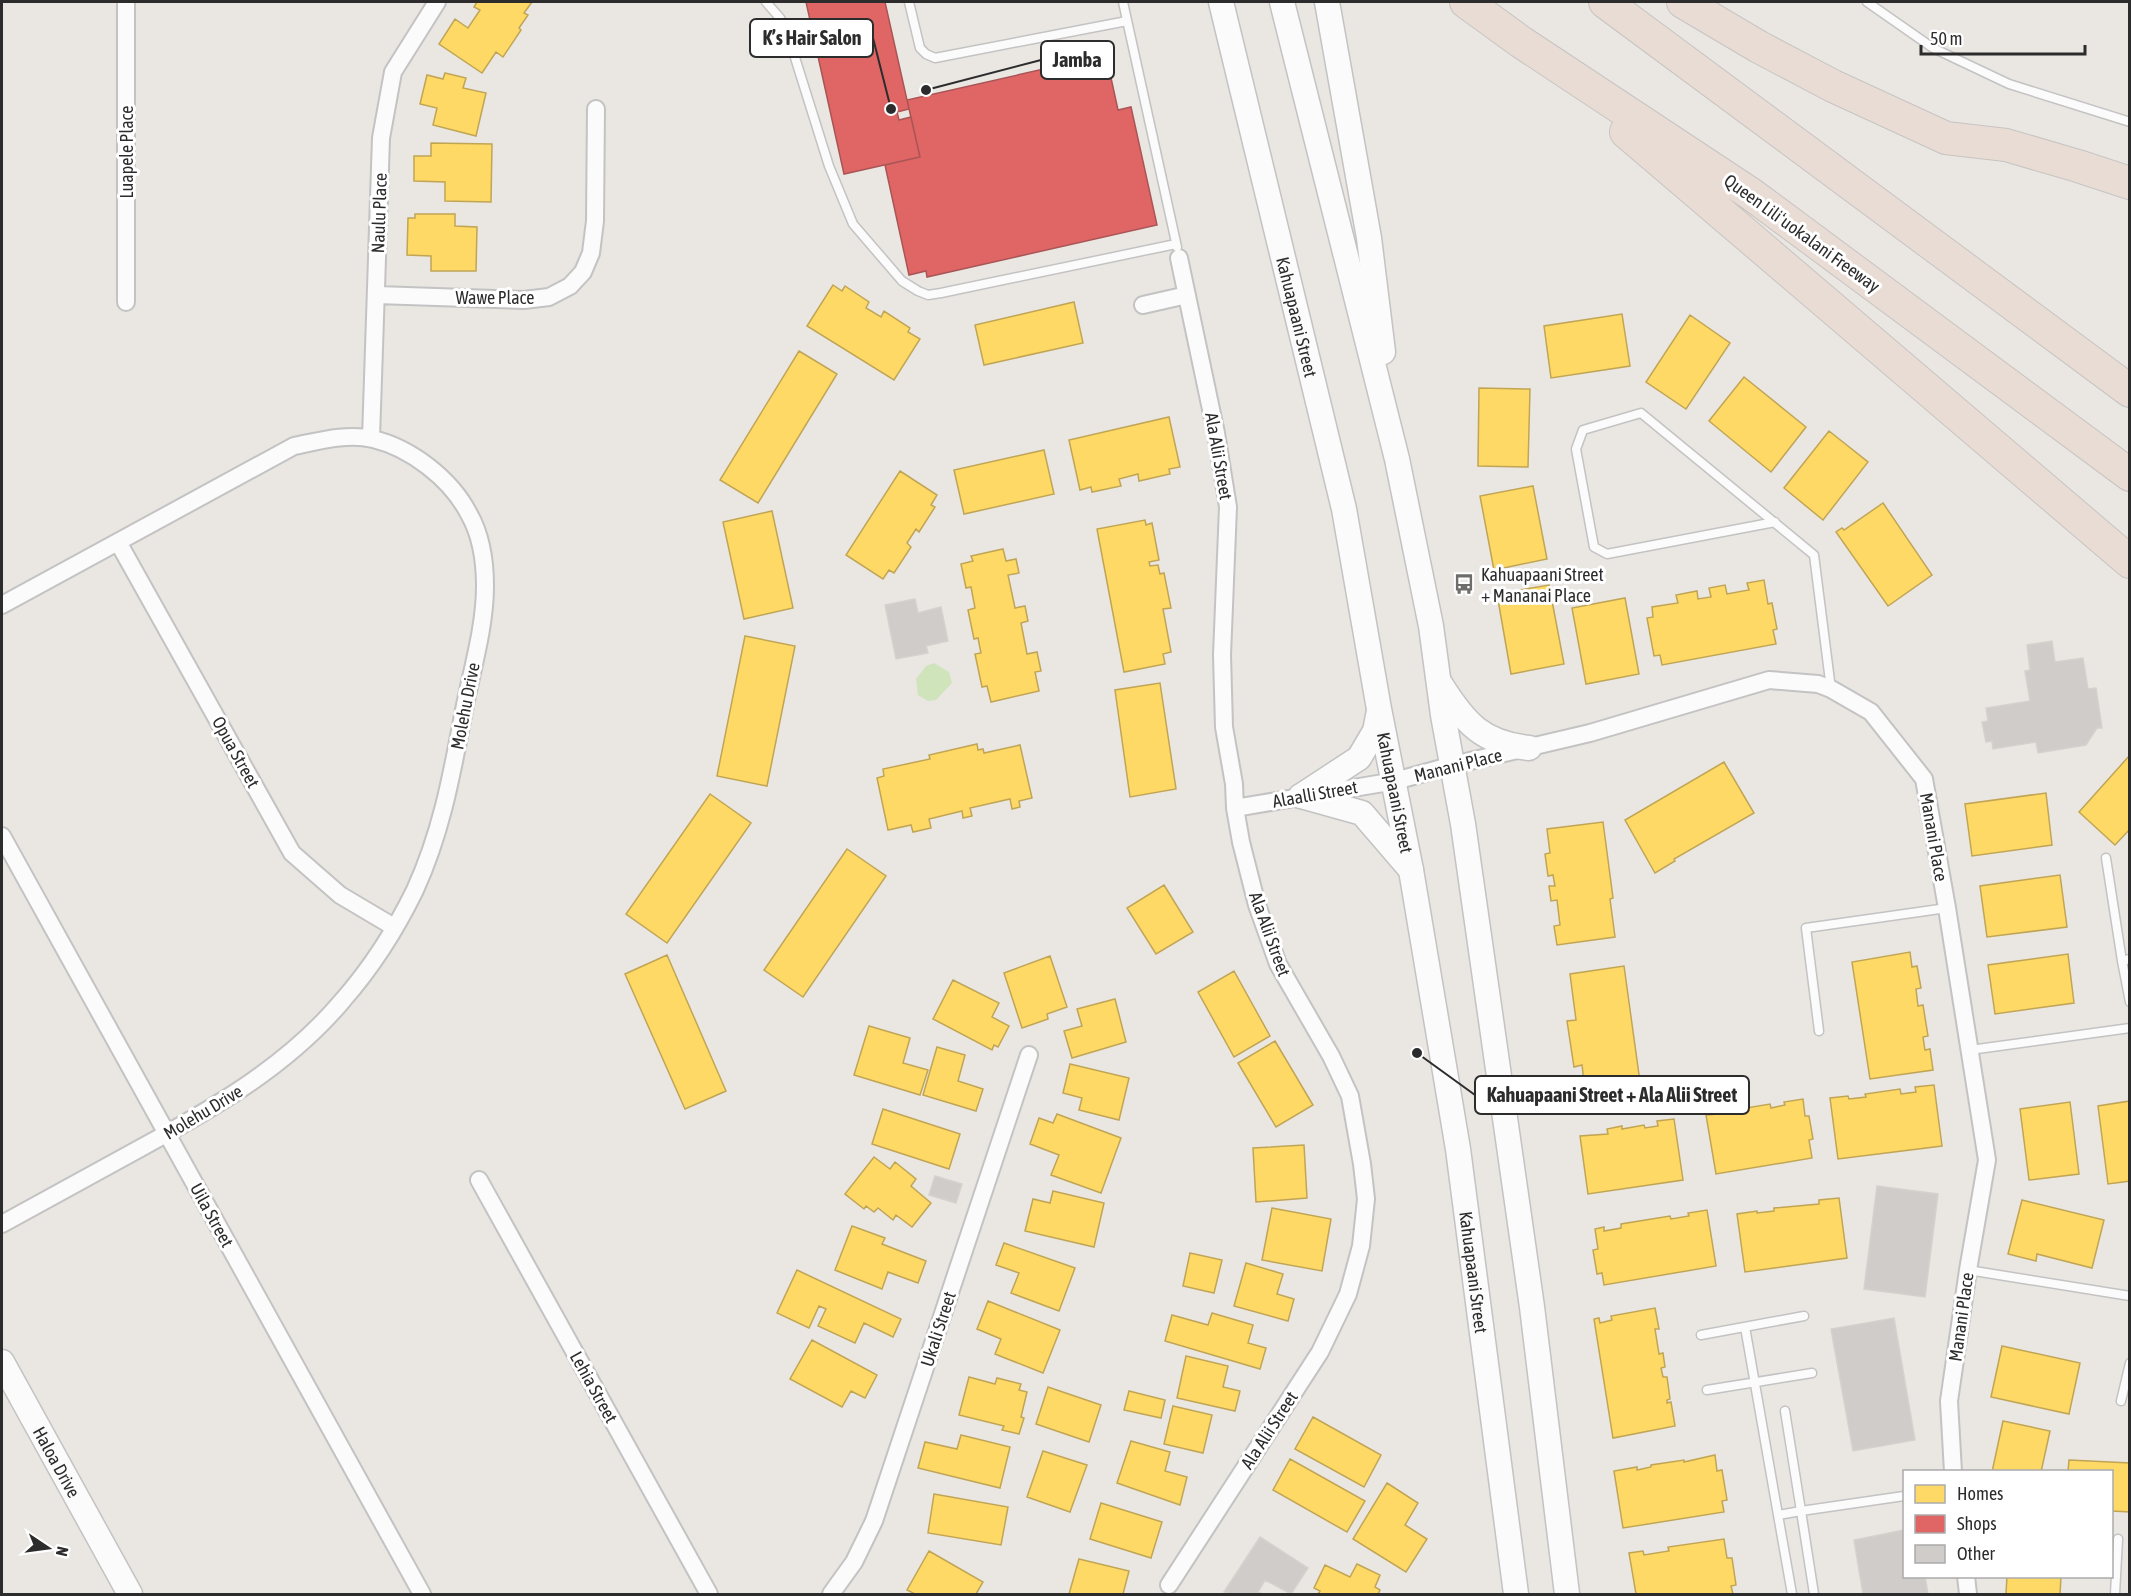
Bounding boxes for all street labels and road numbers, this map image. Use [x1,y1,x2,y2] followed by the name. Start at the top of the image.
[116,106,137,198] street label: Luapele Place
[1720,169,1884,297] street label: Queen Liliʻuokalani Freeway
[367,172,391,254] street label: Naulu Place
[1273,255,1322,379] street label: Kahuapaani Street
[456,287,534,308] street label: Wawe Place
[1201,411,1237,501] street label: Ala Alii Street
[446,661,484,751] street label: Molehu Drive
[208,713,264,791] street label: Opua Street
[1373,730,1418,855] street label: Kahuapaani Street
[1412,744,1504,786] street label: Manani Place
[1271,776,1359,812] street label: Alaalli Street
[1916,791,1952,883] street label: Manani Place
[1245,889,1295,979] street label: Ala Alii Street
[160,1080,246,1144] street label: Molehu Drive
[186,1179,238,1251] street label: Uila Street
[1456,1210,1492,1334] street label: Kahuapaani Street
[1944,1271,1978,1363] street label: Manani Place
[916,1289,960,1369] street label: Ukali Street
[566,1348,622,1426] street label: Lehia Street
[1236,1387,1302,1473] street label: Ala Alii Street
[29,1423,85,1501] street label: Haloa Drive

